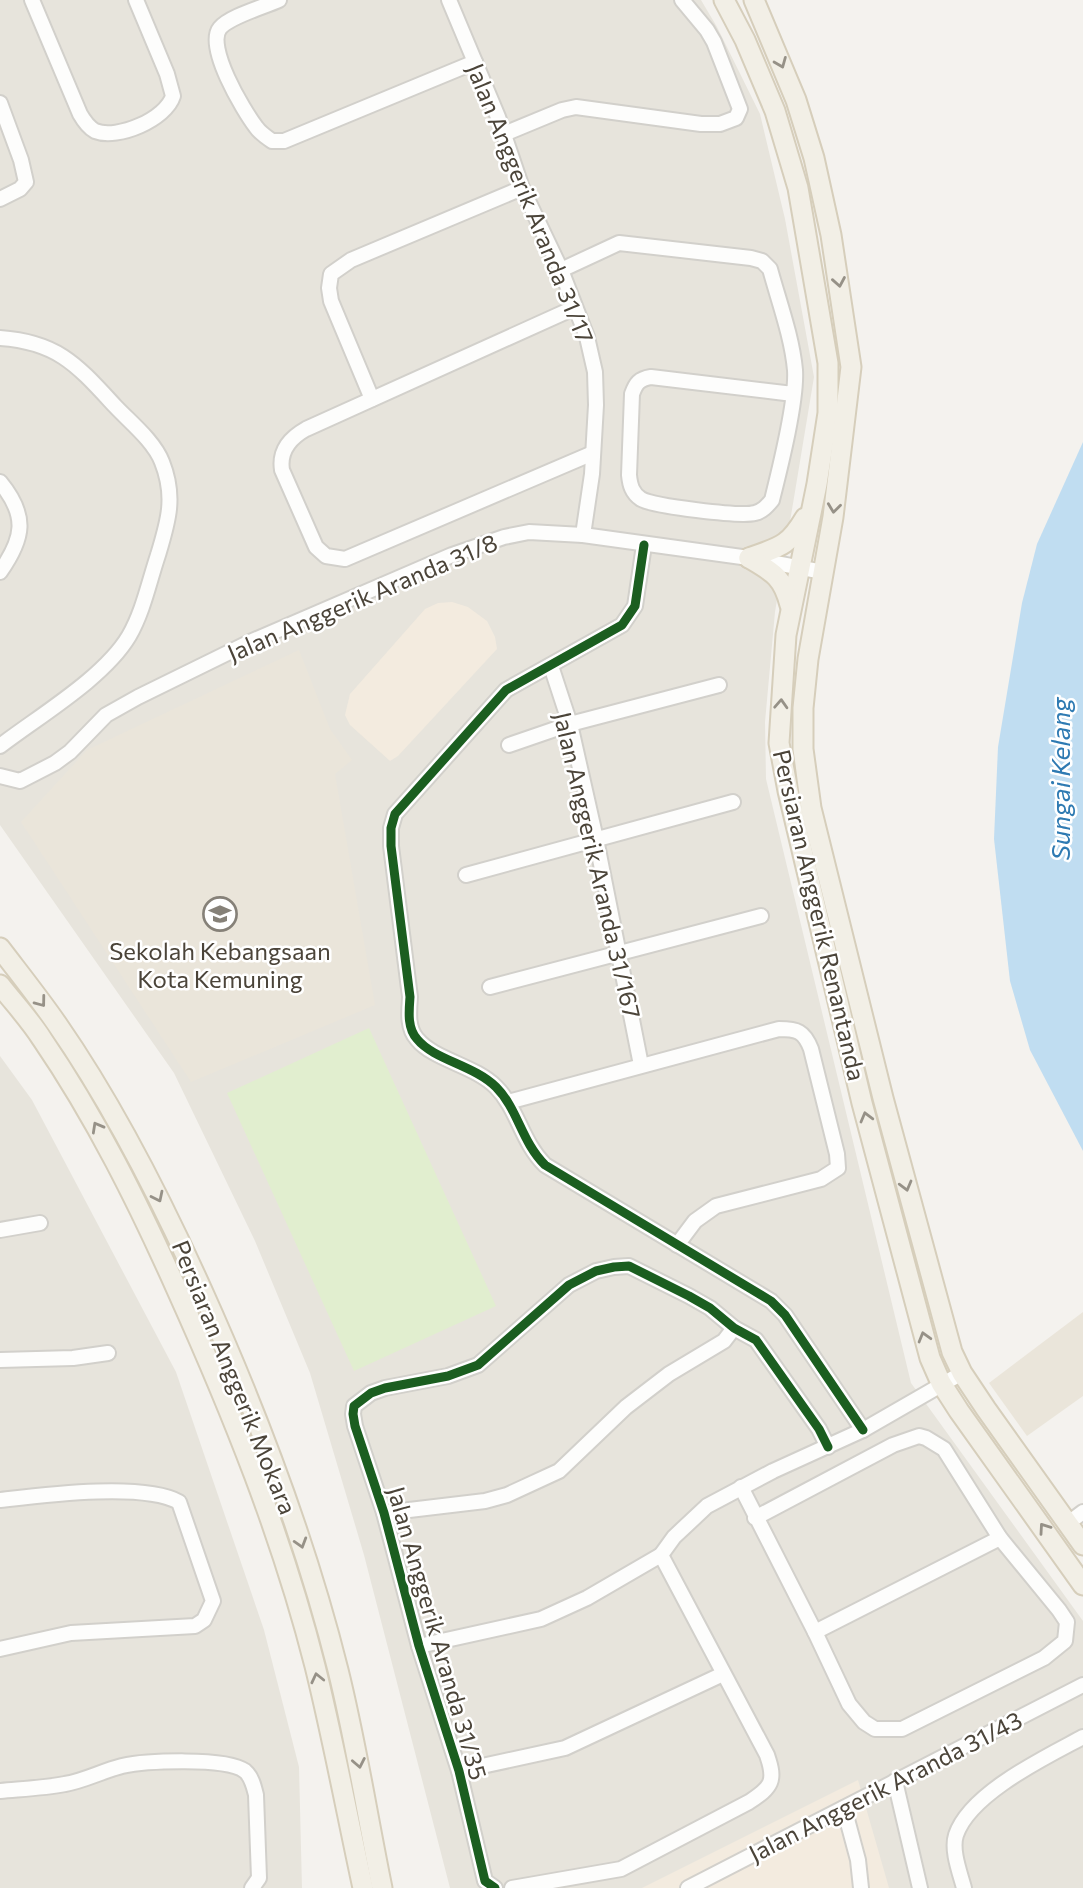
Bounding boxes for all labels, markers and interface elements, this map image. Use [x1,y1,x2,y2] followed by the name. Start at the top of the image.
[772,56,786,68] one-way arrow
[461,59,601,347] street label: Jalan Anggerik Aranda 31/17
[831,276,846,288] one-way arrow
[827,502,842,513] one-way arrow
[223,527,501,667] street label: Jalan Anggerik Aranda 31/8
[1044,697,1075,860] water label: Sungai Kelang
[773,698,788,709] one-way arrow
[549,709,647,1021] street label: Jalan Anggerik Aranda 31/167
[768,747,872,1083] street label: Persiaran Anggerik Renantanda
[201,895,239,933] school or university icon: Sekolah Kebangsaan Kota Kemuning
[109,936,331,993] place label: Sekolah Kebangsaan Kota Kemuning
[33,994,45,1007] one-way arrow
[860,1111,874,1123] one-way arrow
[92,1121,105,1134] one-way arrow
[898,1179,912,1191] one-way arrow
[149,1190,163,1202] one-way arrow
[167,1236,303,1518] street label: Persiaran Anggerik Mokara
[917,1331,932,1343] one-way arrow
[382,1483,494,1783] street label: Jalan Anggerik Aranda 31/35
[1040,1523,1052,1536] one-way arrow
[293,1536,308,1548] one-way arrow
[311,1672,325,1684] one-way arrow
[744,1704,1026,1868] street label: Jalan Anggerik Aranda 31/43
[350,1756,365,1768] one-way arrow

